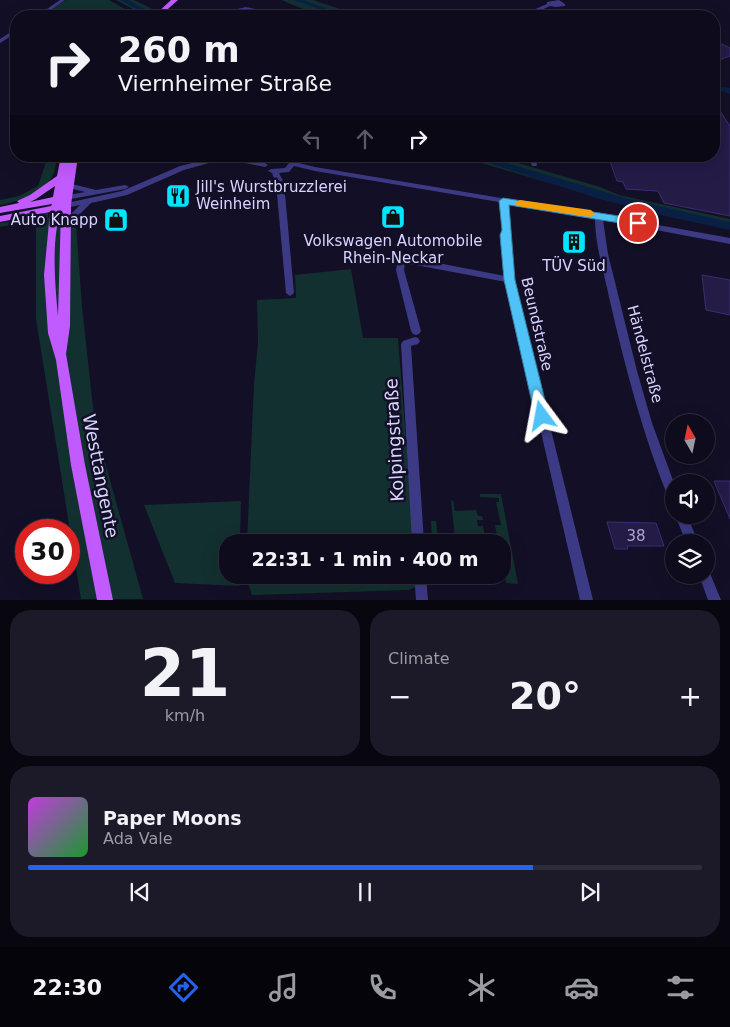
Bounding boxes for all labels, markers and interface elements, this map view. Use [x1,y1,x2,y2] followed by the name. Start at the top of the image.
[35,30,100,95] icon: right
[118,30,240,70] text: 260 m
[118,71,332,96] text: Viernheimer Straße
[298,125,326,153] icon: left
[351,125,379,153] icon: ahead
[404,125,432,153] icon: right
[195,178,347,213] place label: Jill's Wurstbruzzlerei Weinheim
[165,183,191,209] restaurant icon: Jill's Wurstbruzzlerei Weinheim
[617,202,659,244] pin
[380,204,406,230] shop icon: Volkswagen Automobile Rhein-Neckar
[103,207,129,233] shop icon: Auto Knapp
[624,209,652,237] icon: arrive
[11,211,98,229] place label: Auto Knapp
[561,229,587,255] building icon: TÜV Süd
[303,232,483,267] place label: Volkswagen Automobile Rhein-Neckar
[541,256,606,275] place label: TÜV Süd
[517,275,557,373] street label: Beundstraße
[623,303,667,405] street label: Händelstraße
[380,378,408,502] street label: Kolpingstraße
[515,389,567,441] position arrow
[79,412,123,540] street label: Westtangente
[665,414,715,464] north arrow
[665,414,715,584] map controls
[665,474,715,524] button: sound
[15,519,80,584] speed limit sign: 30
[626,527,646,545] house number: 38
[665,534,715,584] button: layers
[251,548,479,570] text: 22:31 · 1 min · 400 m
[140,636,230,711] text: 21
[388,649,450,668] text: Climate
[509,674,581,718] text: 20°
[388,680,411,713] text: −
[679,680,702,713] text: +
[165,706,205,725] text: km/h
[103,807,242,829] text: Paper Moons
[103,829,173,848] text: Ada Vale
[126,878,154,906] icon: previous
[351,878,379,906] icon: pause
[576,878,604,906] icon: next
[166,970,201,1005] icon: directions
[266,970,301,1005] icon: music
[365,970,400,1005] icon: phone
[464,970,499,1005] icon: climate
[564,970,599,1005] icon: car
[663,970,698,1005] icon: filters
[32,975,102,1000] text: 22:30

